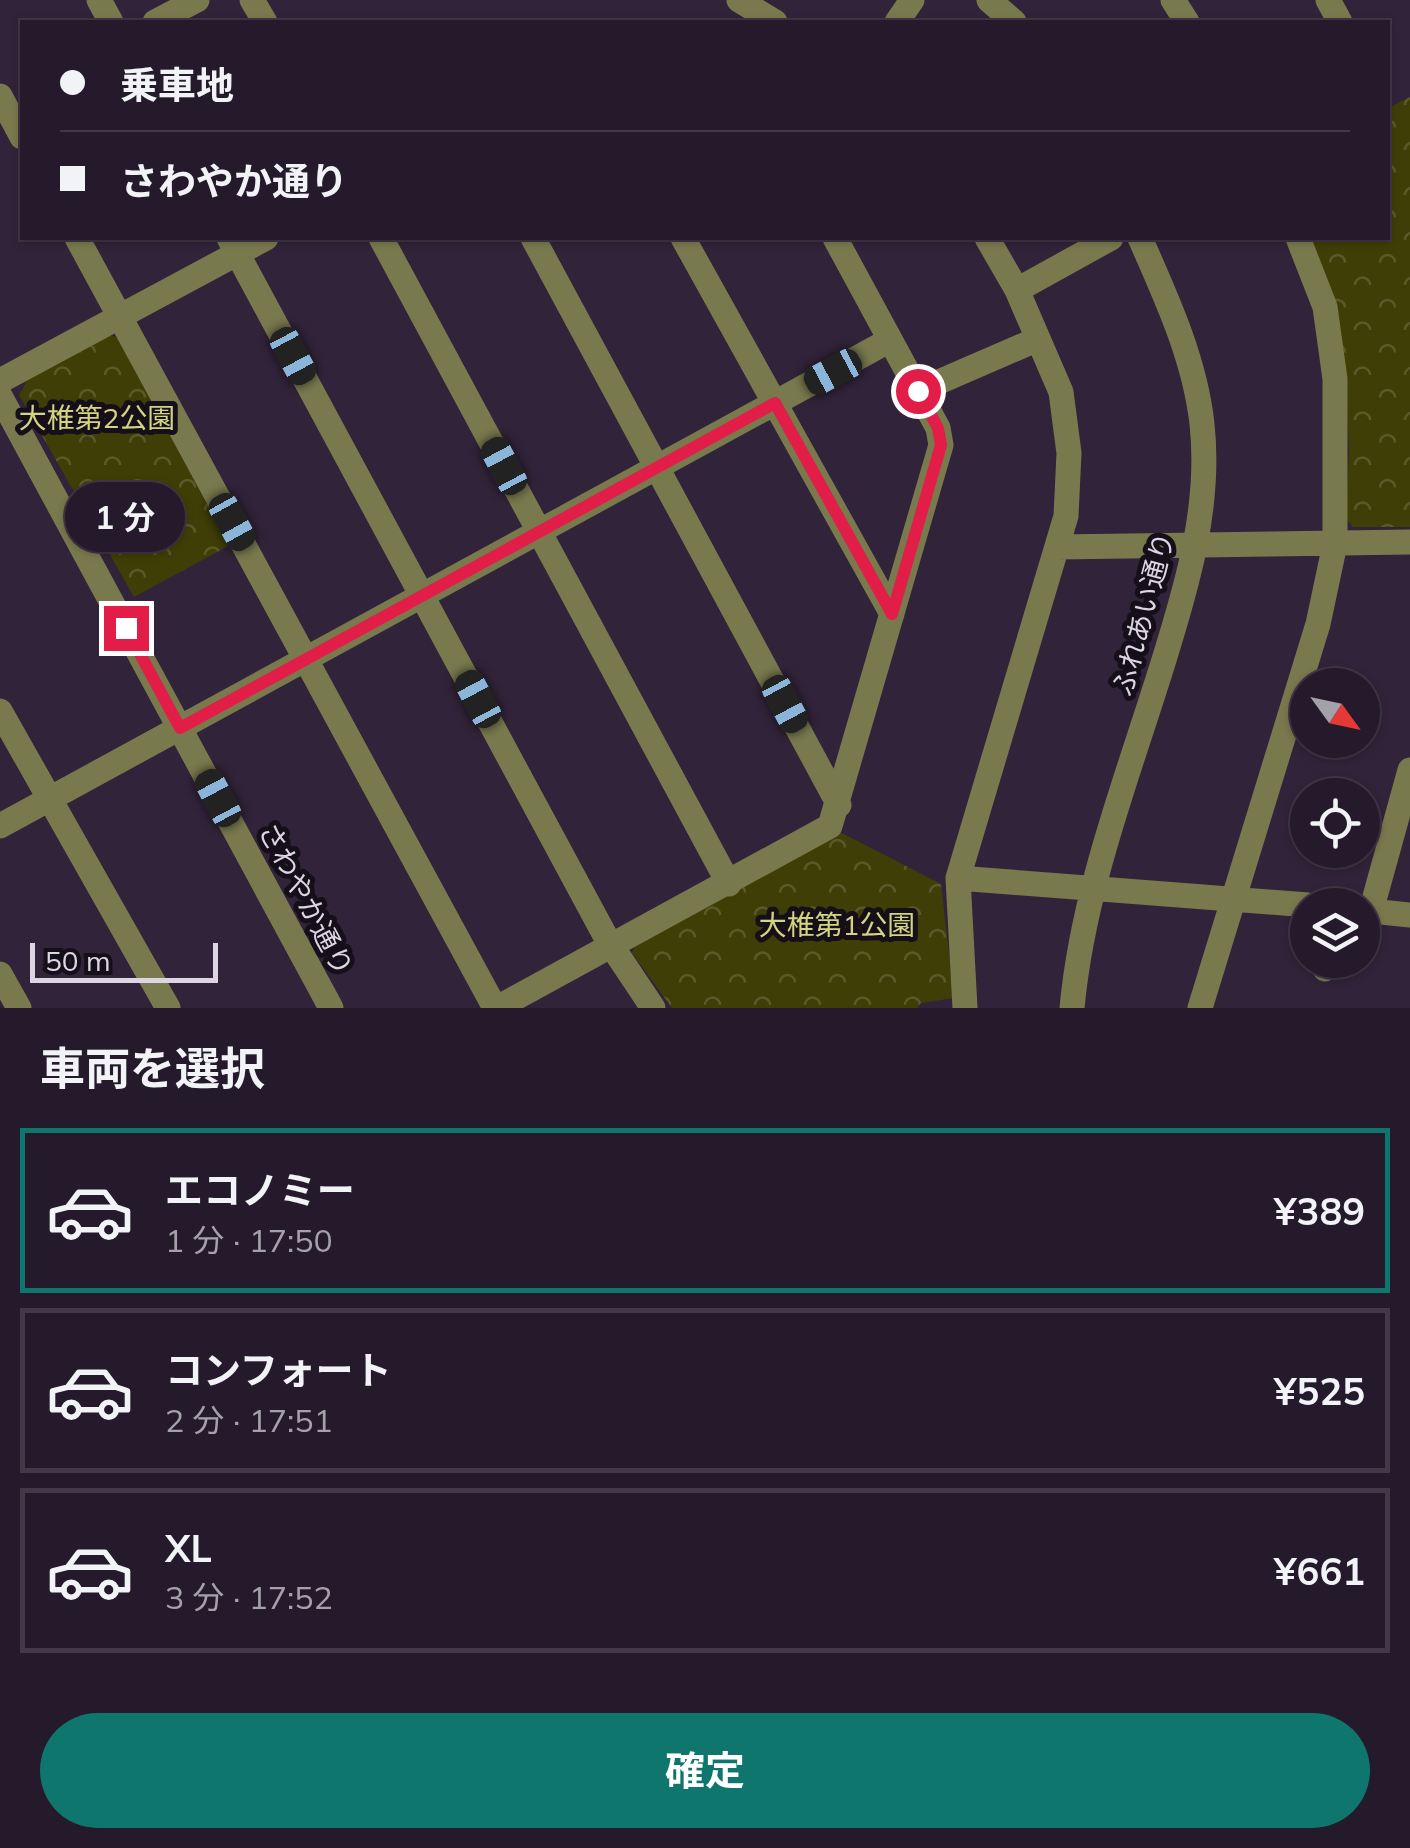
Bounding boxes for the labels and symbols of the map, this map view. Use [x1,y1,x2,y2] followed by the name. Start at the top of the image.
[266,322,320,390] car
[799,345,867,399] car
[896,369,941,414] route start
[19,400,175,435] park label: 大椎第2公園
[477,432,531,500] car
[66,483,186,553] callout: 1 分
[204,488,260,556] car
[1104,528,1181,700] street label: ふれあい通り
[104,606,149,651] route end
[451,665,505,733] car
[1290,668,1380,758] north arrow
[758,670,812,738] car
[191,764,245,832] car
[252,816,361,981] street label: さわやか通り
[759,907,915,942] park label: 大椎第1公園
[30,938,218,983] scale bar

